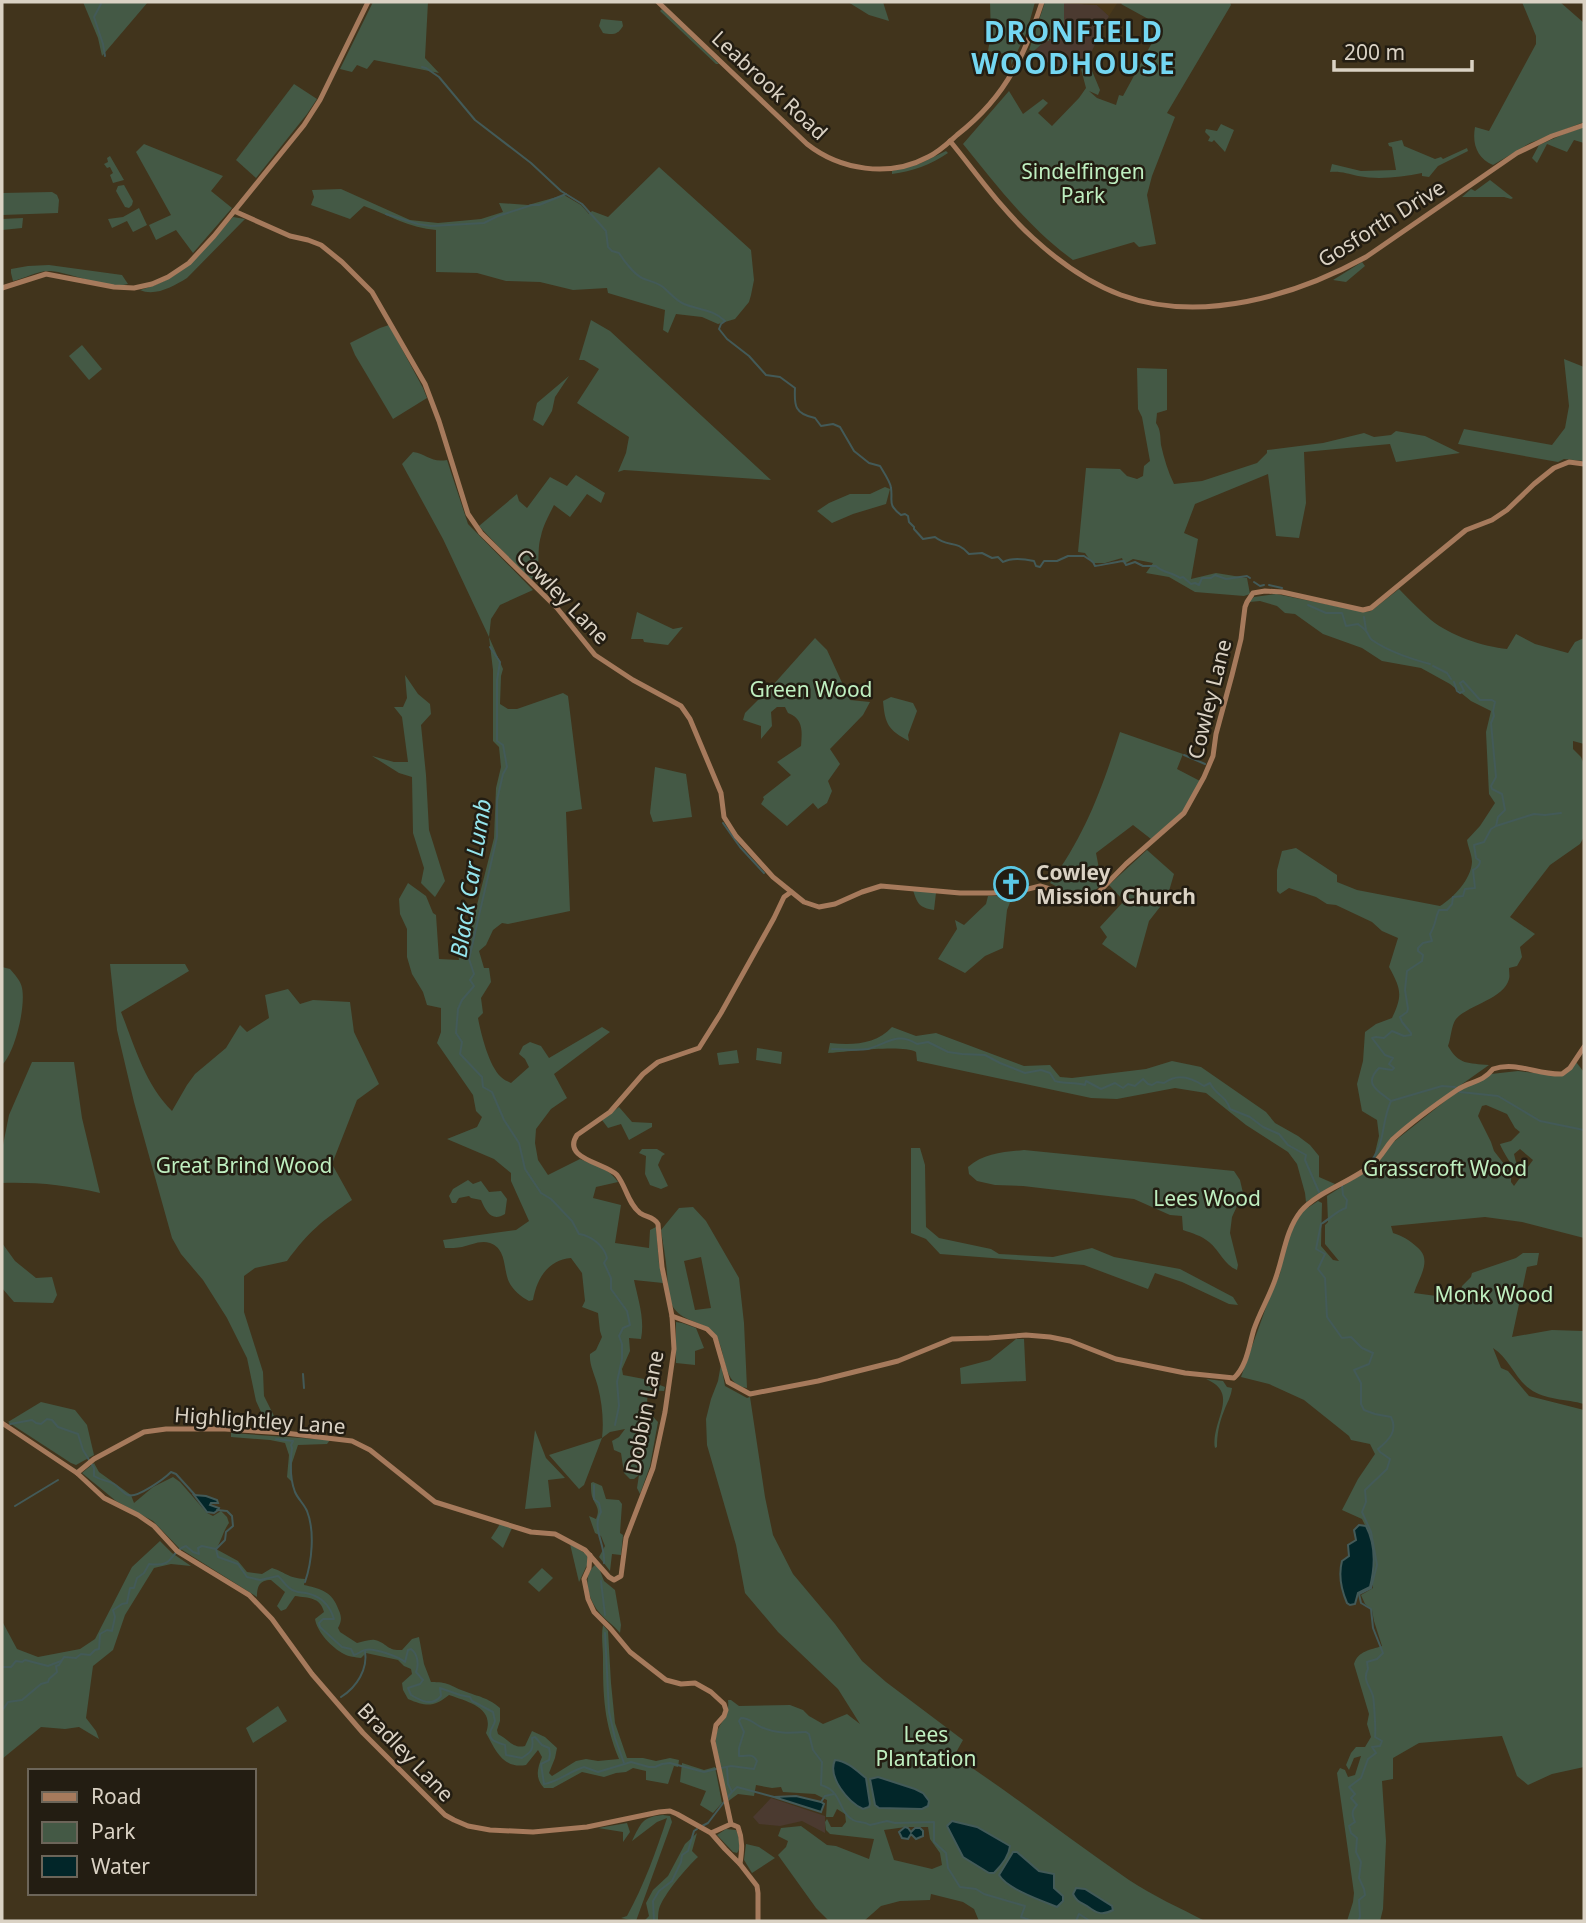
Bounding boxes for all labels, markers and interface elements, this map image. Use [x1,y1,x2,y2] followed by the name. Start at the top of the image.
[971,12,1177,82] district label: DRONFIELD WOODHOUSE
[706,24,834,146] street label: Leabrook Road
[1334,28,1472,72] scale bar
[1344,38,1405,66] text: 200 m
[1021,157,1145,209] park label: Sindelfingen Park
[1312,173,1450,273] street label: Gosforth Drive
[510,542,616,650] street label: Cowley Lane
[1181,636,1237,762] street label: Cowley Lane
[749,675,873,703] park label: Green Wood
[442,796,498,960] water label: Black Car Lumb
[1036,858,1196,910] place label: Cowley Mission Church
[992,865,1030,903] church icon: Cowley Mission Church
[156,1151,332,1179] park label: Great Brind Wood
[1363,1154,1527,1182] park label: Grasscroft Wood
[1153,1184,1261,1212] park label: Lees Wood
[1435,1280,1553,1308] park label: Monk Wood
[618,1348,670,1476] street label: Dobbin Lane
[173,1400,347,1440] street label: Highlightley Lane
[352,1697,460,1807] street label: Bradley Lane
[876,1720,976,1772] park label: Lees Plantation
[28,1769,256,1895] legend
[91,1782,141,1810] text: Road
[91,1817,136,1845] text: Park
[91,1852,150,1880] text: Water

